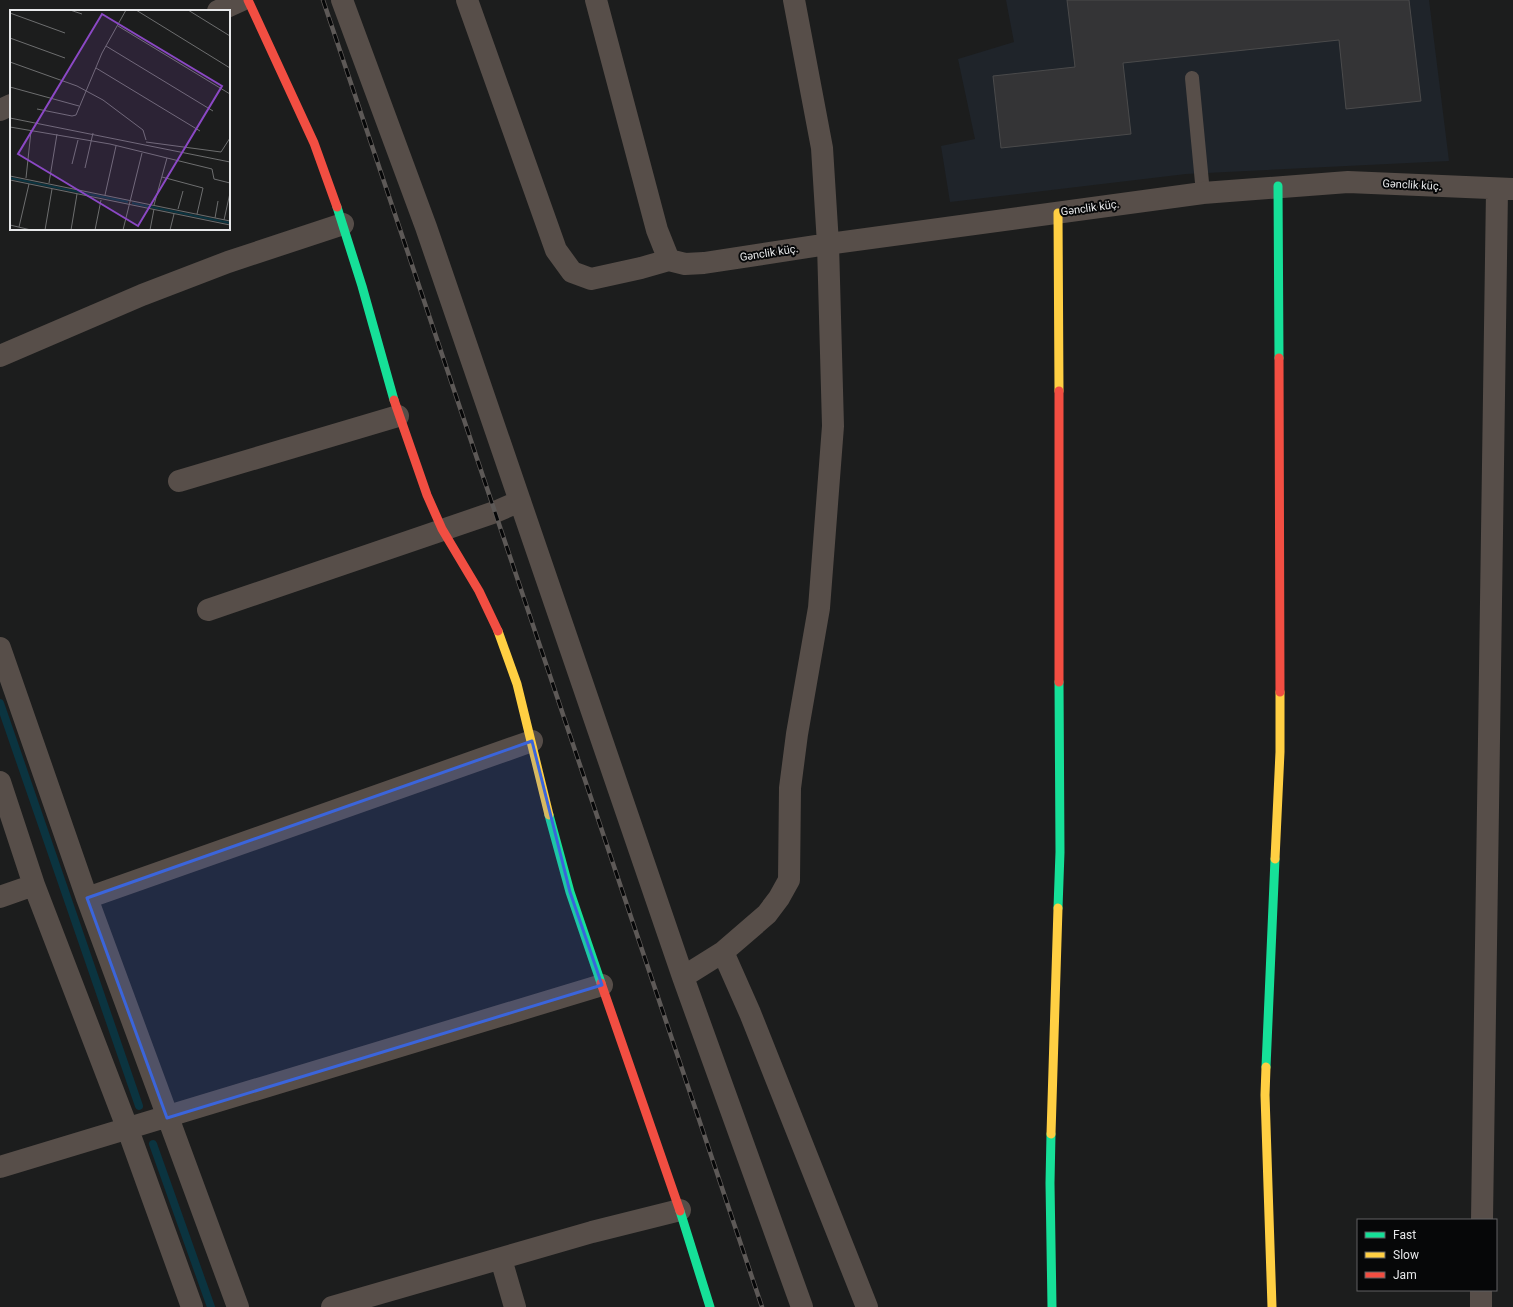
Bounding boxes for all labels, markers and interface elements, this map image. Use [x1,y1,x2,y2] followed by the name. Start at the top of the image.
[10,10,230,230] inset map
[1382,177,1442,193] street label: Gənclik küç.
[1060,197,1120,219] street label: Gənclik küç.
[739,242,799,264] street label: Gənclik küç.
[1357,1219,1497,1291] legend
[1393,1228,1416,1242] text: Fast
[1393,1248,1419,1262] text: Slow
[1393,1268,1417,1282] text: Jam

